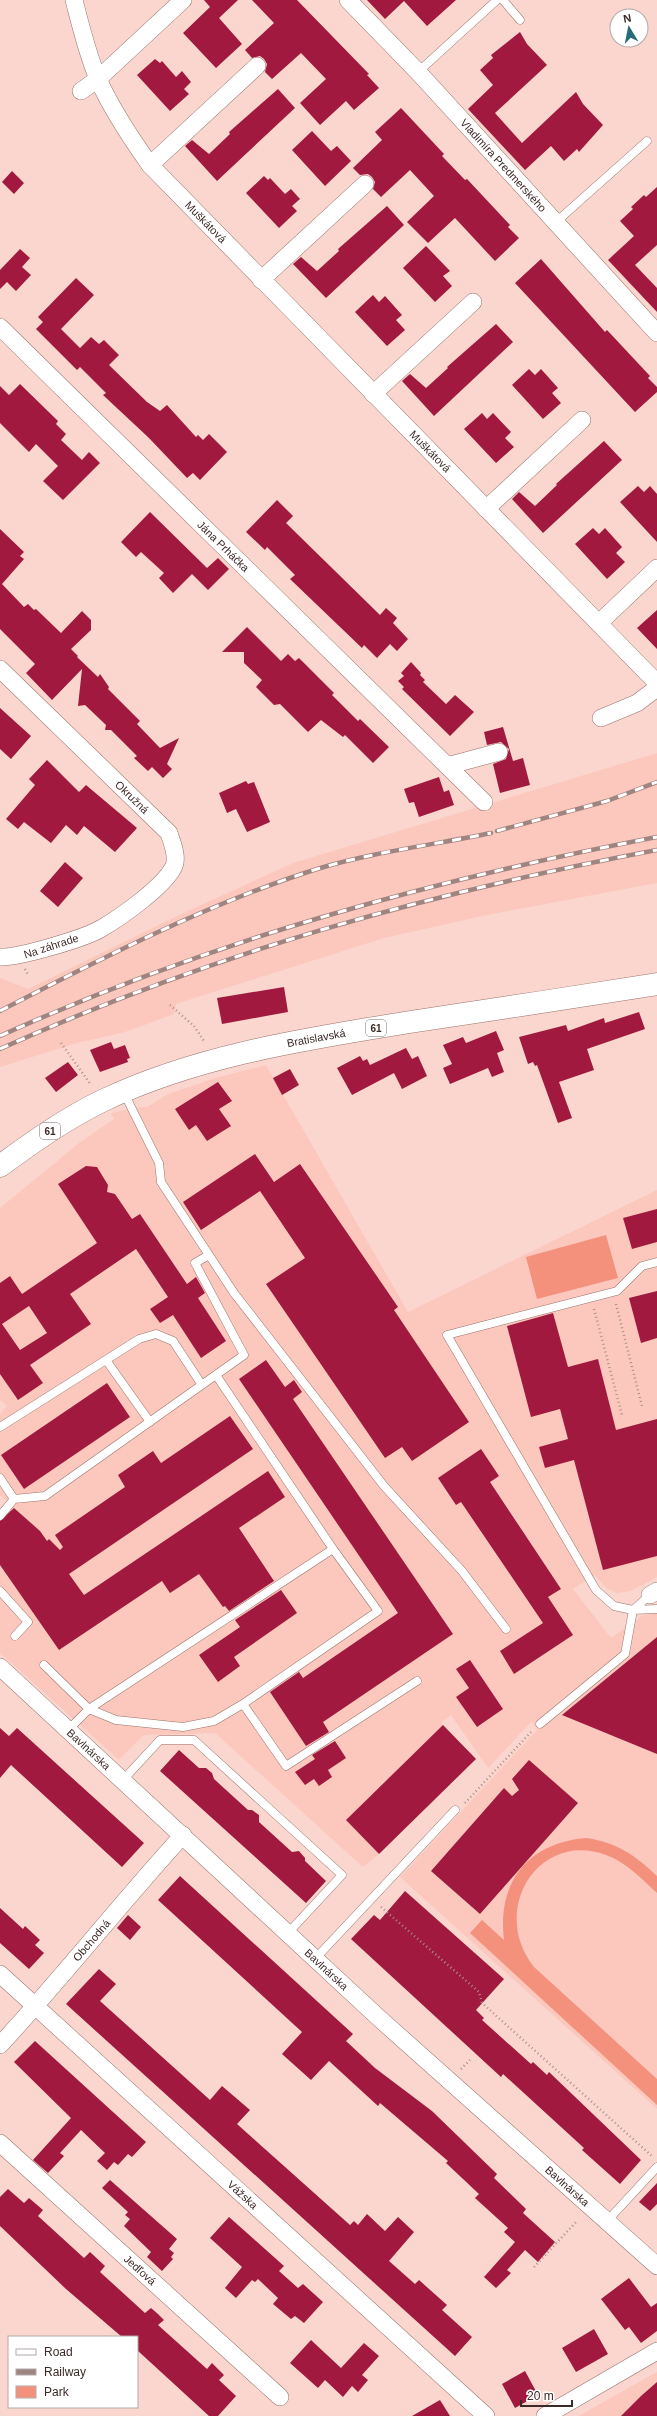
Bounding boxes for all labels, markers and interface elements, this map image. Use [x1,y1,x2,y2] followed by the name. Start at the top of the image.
[609,8,649,48] north arrow
[622,12,632,25] text: N
[458,117,549,214] street label: Vladimíra Predmerského
[183,199,229,246] street label: Muškátová
[407,428,454,475] street label: Muškátová
[195,518,252,575] street label: Jána Prháčka
[113,778,152,817] street label: Okružná
[22,932,80,960] street label: Na záhrade
[366,1020,386,1036] road number: 61
[286,1027,347,1049] street label: Bratislavská
[40,1123,60,1139] road number: 61
[65,1726,113,1773] street label: Bavlnárska
[70,1916,113,1964] street label: Obchodná
[302,1946,351,1993] street label: Bavlnárska
[543,2163,592,2209] street label: Bavlnárska
[225,2178,261,2212] street label: Vážska
[122,2253,159,2288] street label: Jedľová
[8,2336,138,2408] legend
[44,2345,73,2359] text: Road
[44,2365,86,2379] text: Railway
[521,2382,572,2408] scale bar
[44,2385,70,2399] text: Park
[527,2389,554,2403] text: 20 m

